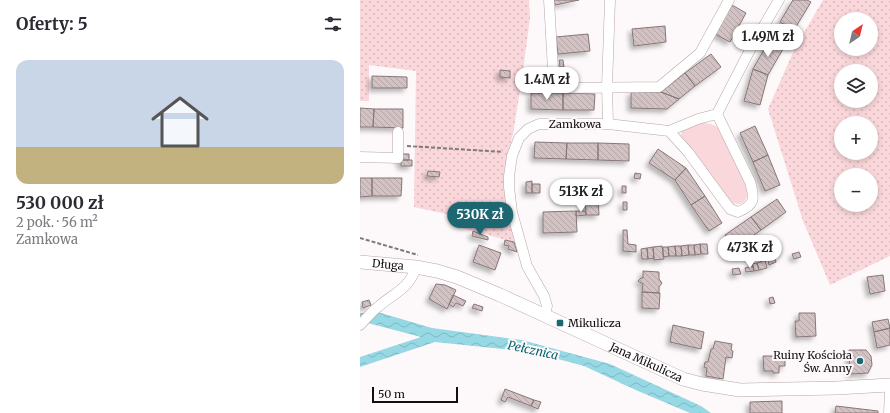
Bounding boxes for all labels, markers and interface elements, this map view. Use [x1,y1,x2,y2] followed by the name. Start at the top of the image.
[834,12,878,56] north arrow
[834,12,878,212] map controls
[16,13,88,35] text: Oferty: 5
[322,13,344,35] icon: filters
[727,24,809,58] pin: 1.49M zł
[741,28,795,45] text: 1.49M zł
[834,64,878,108] button: layers
[510,67,584,101] pin: 1.4M zł
[524,71,570,88] text: 1.4M zł
[144,86,216,158] icon: home
[834,116,878,160] button: +
[549,117,601,131] street label: Zamkowa
[834,168,878,212] button: −
[544,179,618,213] pin: 513K zł
[559,183,603,200] text: 513K zł
[16,192,104,214] text: 530 000 zł
[443,202,517,236] pin: 530K zł
[456,206,504,223] text: 530K zł
[16,214,98,231] text: 2 pok. · 56 m²
[16,231,78,248] text: Zamkowa
[713,235,787,269] pin: 473K zł
[727,239,773,256] text: 473K zł
[371,256,404,273] street label: Długa
[568,316,621,330] place label: Mikulicza
[555,318,565,328] marker: Mikulicza
[506,337,560,363] water label: Pełcznica
[607,339,685,385] street label: Jana Mikulicza
[773,348,853,375] place label: Ruiny Kościoła Św. Anny
[855,356,865,366] marker: Ruiny Kościoła Św. Anny
[372,385,458,404] scale bar
[378,387,405,401] text: 50 m

